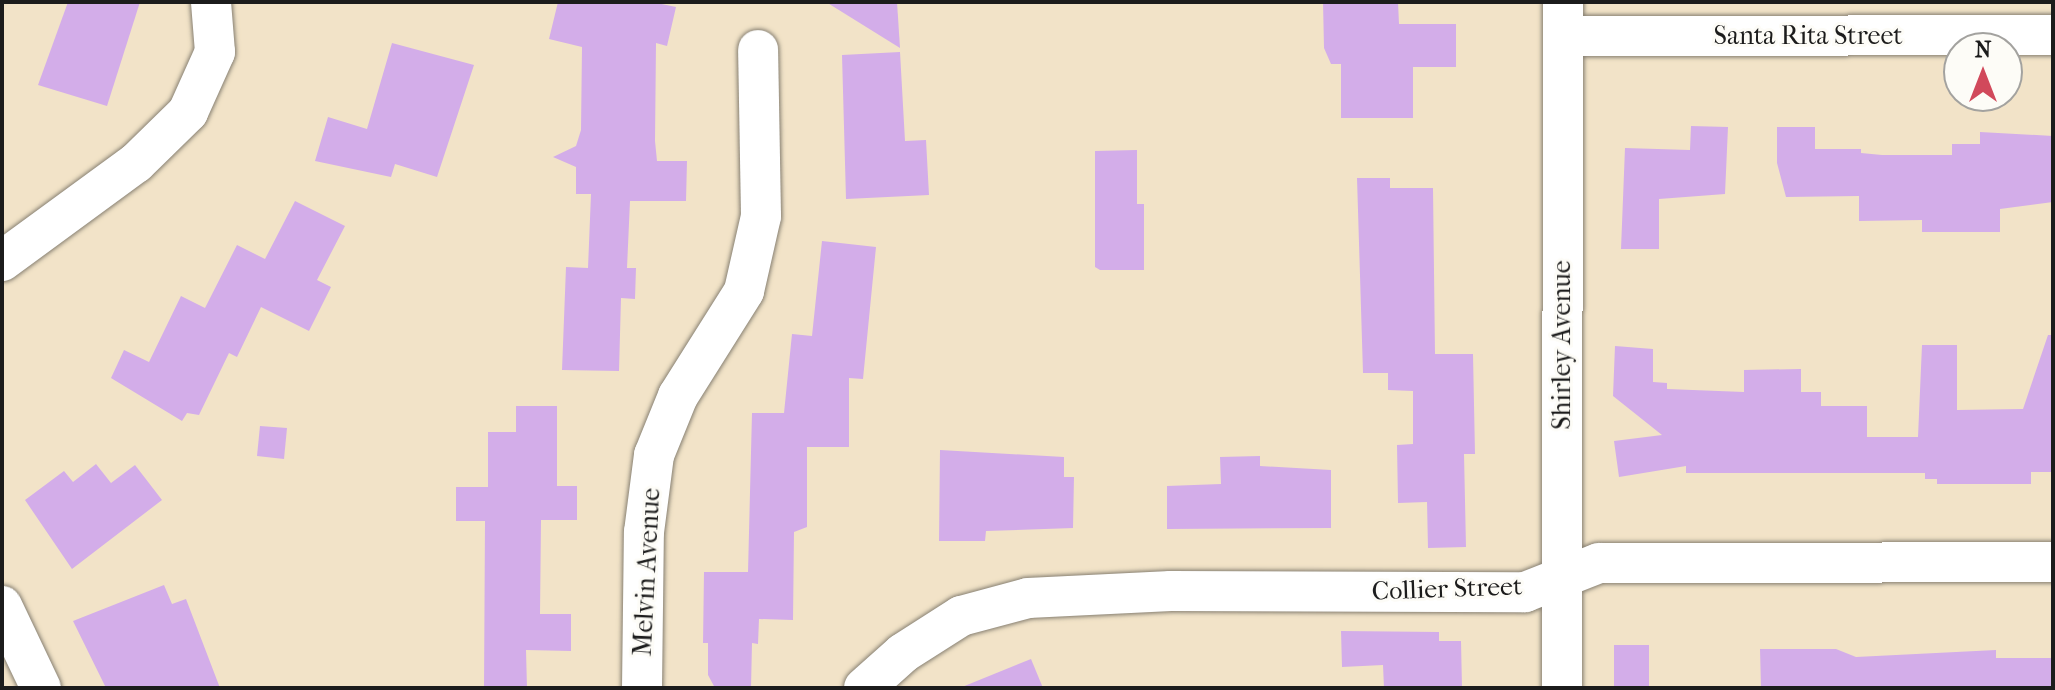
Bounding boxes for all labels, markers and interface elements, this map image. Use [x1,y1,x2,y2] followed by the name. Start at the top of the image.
[1713,20,1903,52] street label: Santa Rita Street
[1943,32,2023,112] north arrow
[1975,37,1991,63] text: N
[1546,260,1578,430] street label: Shirley Avenue
[627,487,667,657] street label: Melvin Avenue
[1371,571,1523,607] street label: Collier Street

